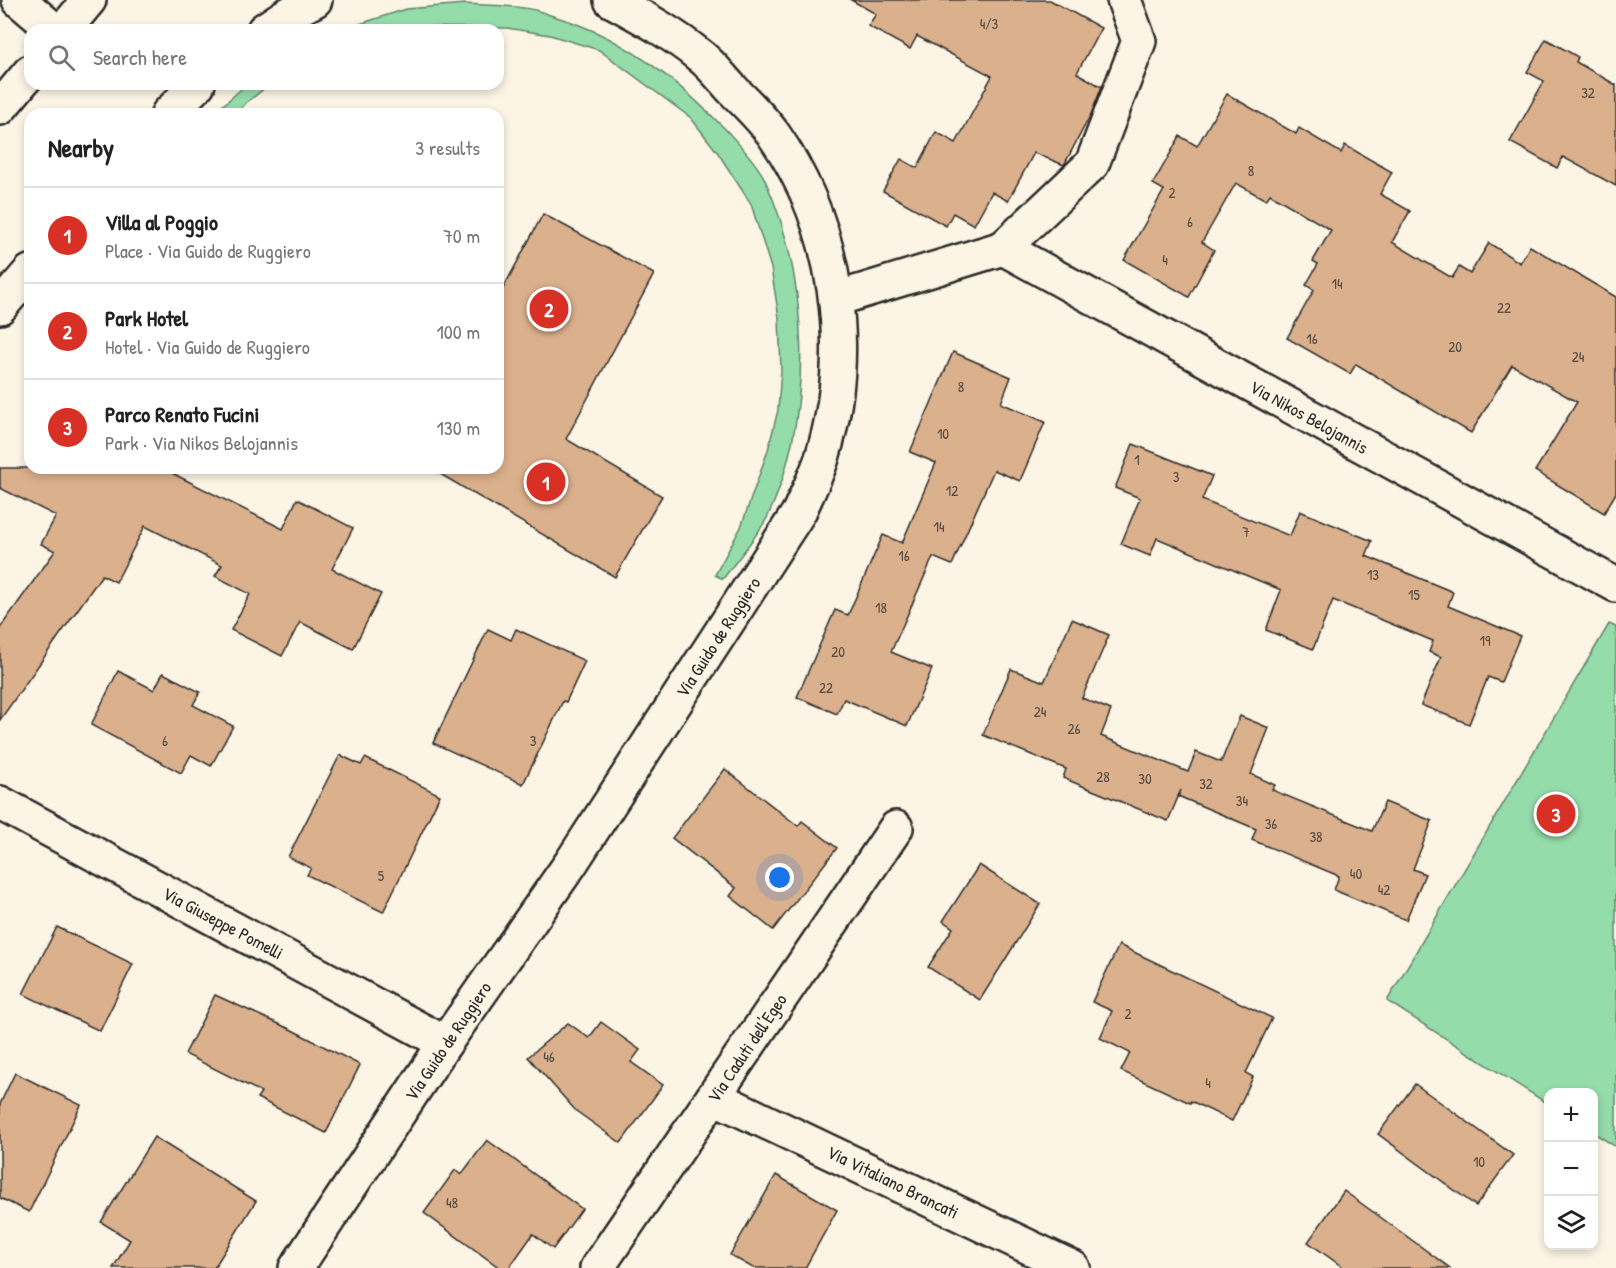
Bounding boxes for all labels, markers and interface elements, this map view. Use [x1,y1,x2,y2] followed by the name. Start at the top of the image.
[980,13,999,34] house number: 4/3
[24,24,504,90] search box
[45,41,78,74] icon: search
[93,42,187,72] text: Search here
[1581,82,1595,103] house number: 32
[48,130,114,165] text: Nearby
[415,134,480,161] text: 3 results
[1248,160,1254,181] house number: 8
[1168,182,1176,203] house number: 2
[105,207,218,237] text: Villa al Poggio
[1187,211,1193,232] house number: 6
[64,222,71,249] text: 1
[443,222,480,249] text: 70 m
[105,237,311,264] text: Place · Via Guido de Ruggiero
[1162,249,1168,270] house number: 4
[1331,273,1343,294] house number: 14
[530,286,568,332] pin: 2
[1497,297,1511,318] house number: 22
[105,303,188,333] text: Park Hotel
[63,318,72,345] text: 2
[437,318,480,345] text: 100 m
[1306,328,1318,349] house number: 16
[105,333,310,360] text: Hotel · Via Guido de Ruggiero
[1448,336,1462,357] house number: 20
[1572,346,1585,367] house number: 24
[1245,374,1373,460] street label: Via Nikos Belojannis
[958,376,964,397] house number: 8
[105,399,259,429] text: Parco Renato Fucini
[63,414,72,441] text: 3
[437,414,480,441] text: 130 m
[937,423,949,444] house number: 10
[105,429,298,456] text: Park · Via Nikos Belojannis
[1134,449,1140,470] house number: 1
[526,460,566,504] pin: 1
[1173,466,1180,487] house number: 3
[946,480,958,501] house number: 12
[933,516,945,537] house number: 14
[1242,521,1250,542] house number: 7
[898,545,910,566] house number: 16
[1367,564,1379,585] house number: 13
[670,572,766,702] street label: Via Guido de Ruggiero
[1408,584,1421,605] house number: 15
[875,597,887,618] house number: 18
[1480,630,1491,651] house number: 19
[831,641,845,662] house number: 20
[819,677,833,698] house number: 22
[1034,701,1047,722] house number: 24
[1067,718,1081,739] house number: 26
[162,730,168,751] house number: 6
[530,730,537,751] house number: 3
[1096,766,1110,787] house number: 28
[1138,768,1152,789] house number: 30
[1199,773,1213,794] house number: 32
[1236,790,1249,811] house number: 34
[1536,792,1576,836] pin: 3
[1265,813,1277,834] house number: 36
[1309,826,1323,847] house number: 38
[765,863,794,892] your location
[1350,863,1362,884] house number: 40
[378,865,385,886] house number: 5
[1378,879,1390,900] house number: 42
[158,881,288,965] street label: Via Giuseppe Pomelli
[399,977,497,1105] street label: Via Guido de Ruggiero
[701,989,793,1107] street label: Via Caduti dell'Egeo
[1124,1003,1132,1024] house number: 2
[543,1046,555,1067] house number: 46
[1205,1072,1211,1093] house number: 4
[1544,1088,1598,1250] map controls
[1544,1088,1598,1142] button: +
[823,1139,963,1225] street label: Via Vitaliano Brancati
[1544,1142,1598,1196] button: −
[1473,1151,1485,1172] house number: 10
[446,1192,458,1213] house number: 48
[1544,1196,1598,1250] button: layers

